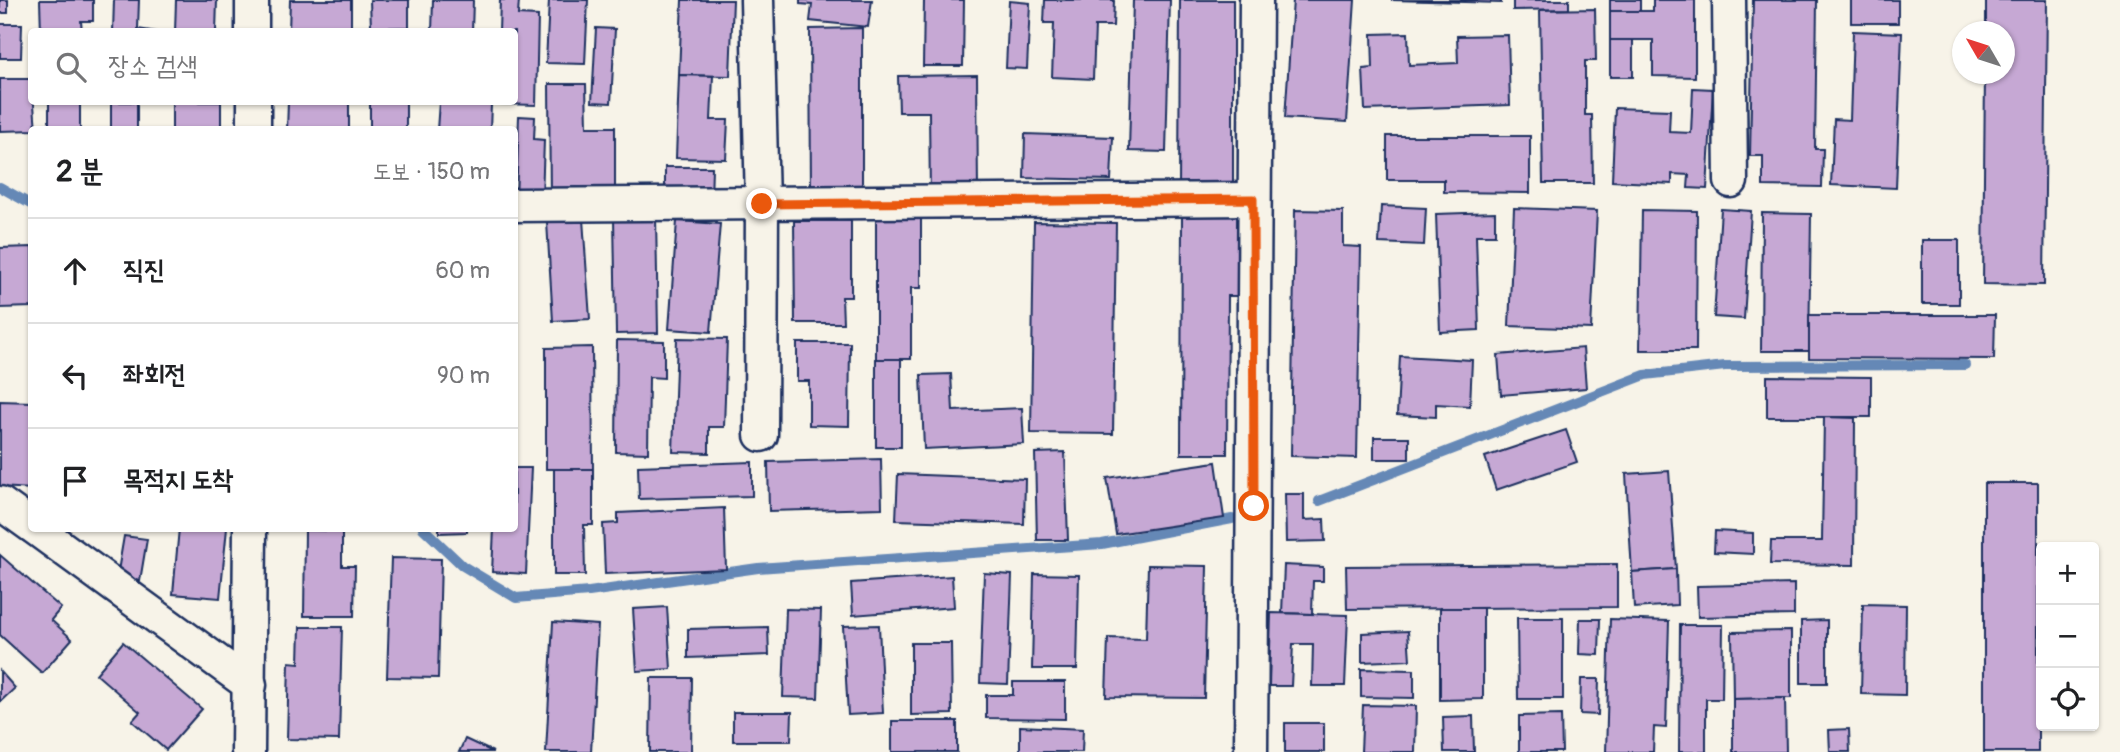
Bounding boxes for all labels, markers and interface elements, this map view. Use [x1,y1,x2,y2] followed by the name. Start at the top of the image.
[1952,21,2015,84] north arrow
[28,28,518,105] search box
[52,48,90,86] icon: search
[108,50,197,82] text: 장소 검색
[56,153,103,190] text: 2 분
[373,157,490,186] text: 도보 · 150 m
[746,188,777,219] route end
[56,252,94,290] icon: ahead
[123,254,165,286] text: 직진
[435,256,490,285] text: 60 m
[56,357,94,395] icon: left
[123,359,186,391] text: 좌회전
[437,361,490,390] text: 90 m
[56,462,94,500] icon: arrive
[123,464,233,496] text: 목적지 도착
[1238,490,1269,521] route start
[2036,542,2099,731] map controls
[2036,542,2099,605] button: +
[2036,605,2099,668] button: −
[2036,668,2099,731] button: locate

